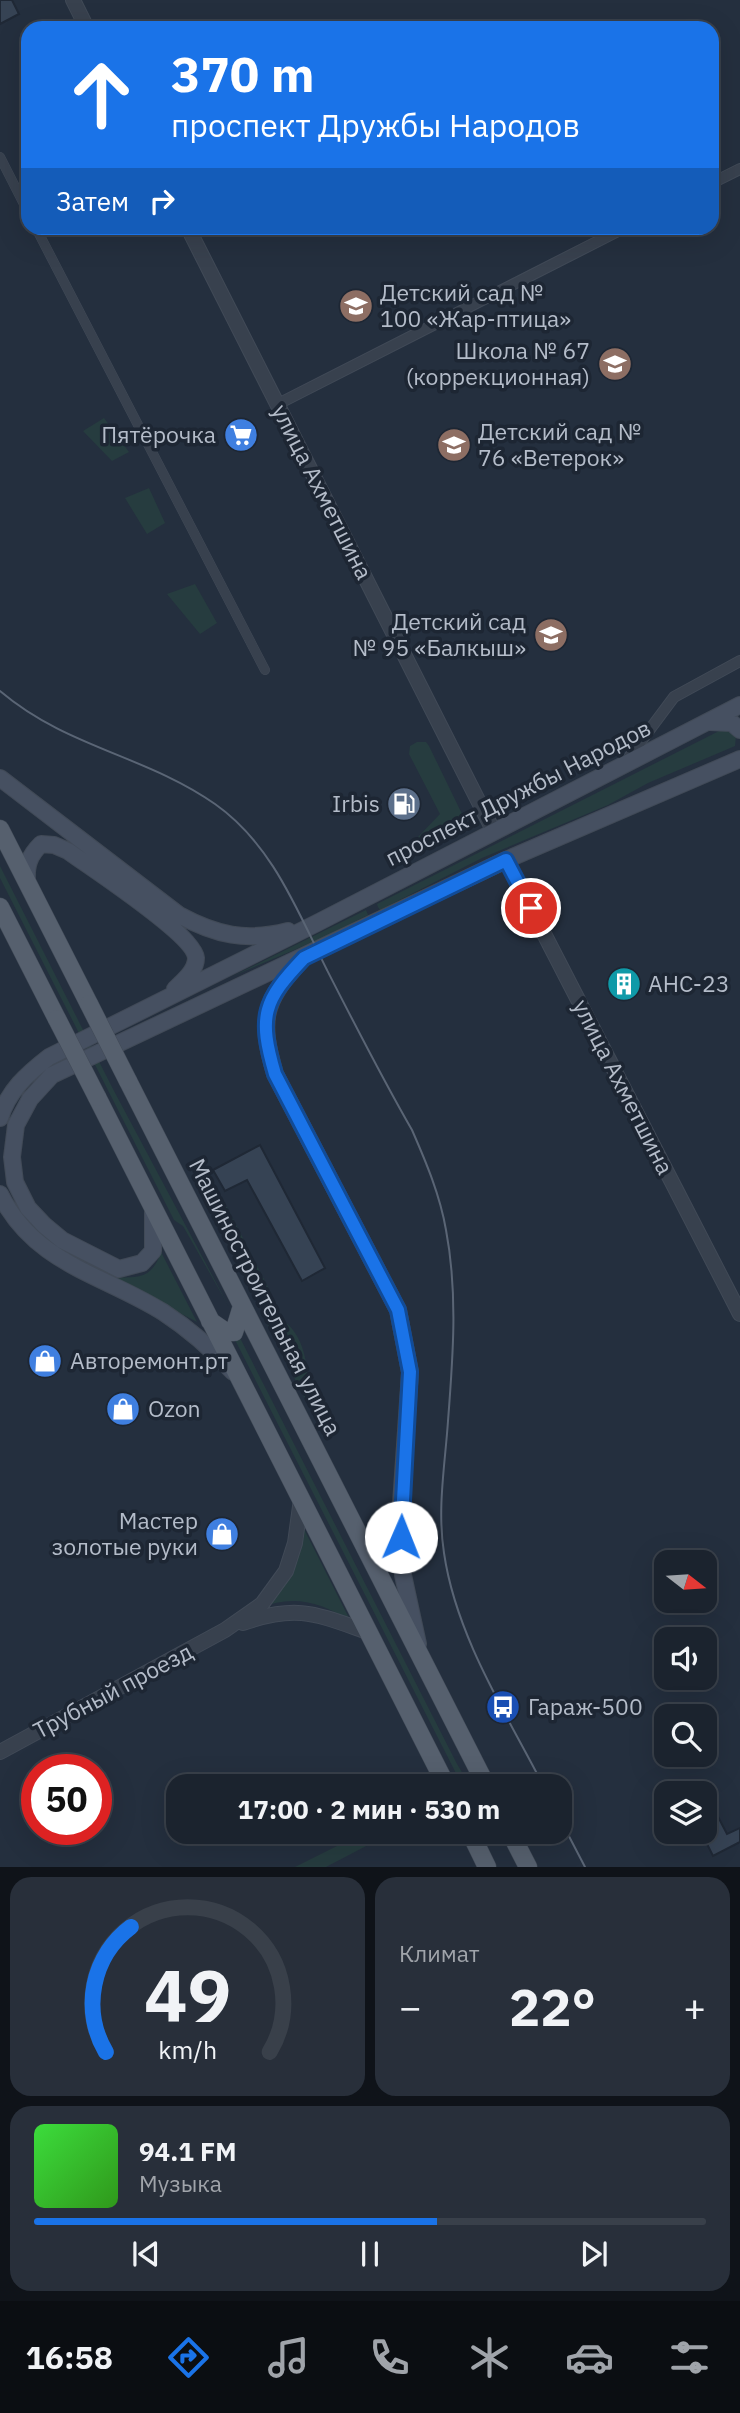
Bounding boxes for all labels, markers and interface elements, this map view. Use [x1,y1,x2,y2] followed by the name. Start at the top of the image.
[171,42,315,105] text: 370 m
[56,49,147,140] icon: ahead
[171,104,580,146] text: проспект Дружбы Народов
[143,182,181,220] icon: right
[56,184,129,218] text: Затем
[380,277,571,333] place label: Детский сад № 100 «Жар-птица»
[337,287,375,325] school or university icon: Детский сад № 100 «Жар-птица»
[406,335,590,391] place label: Школа № 67 (коррекционная)
[596,345,634,383] school or university icon: Школа № 67 (коррекционная)
[266,399,380,584] street label: улица Ахметшина
[222,416,260,454] supermarket icon: Пятёрочка
[478,416,641,472] place label: Детский сад № 76 «Ветерок»
[101,419,216,449] place label: Пятёрочка
[435,426,473,464] school or university icon: Детский сад № 76 «Ветерок»
[353,606,526,662] place label: Детский сад № 95 «Балкыш»
[532,616,570,654] school or university icon: Детский сад № 95 «Балкыш»
[380,712,655,872] street label: проспект Дружбы Народов
[385,785,423,823] fuel station icon: Irbis
[332,788,380,818] place label: Irbis
[501,878,561,938] pin
[512,889,550,927] icon: arrive
[605,965,643,1003] building icon: АНС-23
[648,968,730,998] place label: АНС-23
[567,994,681,1179] street label: улица Ахметшина
[183,1153,349,1440] street label: Машиностроительная улица
[26,1342,64,1380] shop icon: Авторемонт.рт
[70,1345,228,1375] place label: Авторемонт.рт
[104,1390,142,1428] shop icon: Ozon
[148,1393,201,1423] place label: Ozon
[364,1500,438,1574] position arrow
[52,1505,198,1561] place label: Мастер золотые руки
[203,1515,241,1553] shop icon: Мастер золотые руки
[654,1550,718,1614] north arrow
[654,1550,717,1844] map controls
[654,1627,717,1690] button: sound
[28,1635,198,1745] street label: Трубный проезд
[484,1688,522,1726] bus stop icon: Гараж-500
[528,1691,643,1721] place label: Гараж-500
[654,1704,717,1767] button: search
[21,1754,112,1845] speed limit sign: 50
[654,1781,717,1844] button: layers
[238,1792,500,1826] text: 17:00 · 2 мин · 530 m
[399,1938,480,1968] text: Климат
[144,1948,231,2043] text: 49
[509,1973,596,2040] text: 22°
[399,1982,422,2031] text: −
[683,1982,706,2031] text: +
[158,2033,217,2066] text: km/h
[139,2134,237,2168] text: 94.1 FM
[139,2168,222,2198] text: Музыка
[127,2235,165,2273] icon: previous
[351,2235,389,2273] icon: pause
[575,2235,613,2273] icon: next
[164,2333,213,2382] icon: directions
[264,2333,313,2382] icon: music
[365,2333,414,2382] icon: phone
[465,2333,514,2382] icon: climate
[565,2333,614,2382] icon: car
[665,2333,714,2382] icon: filters
[26,2336,113,2378] text: 16:58

